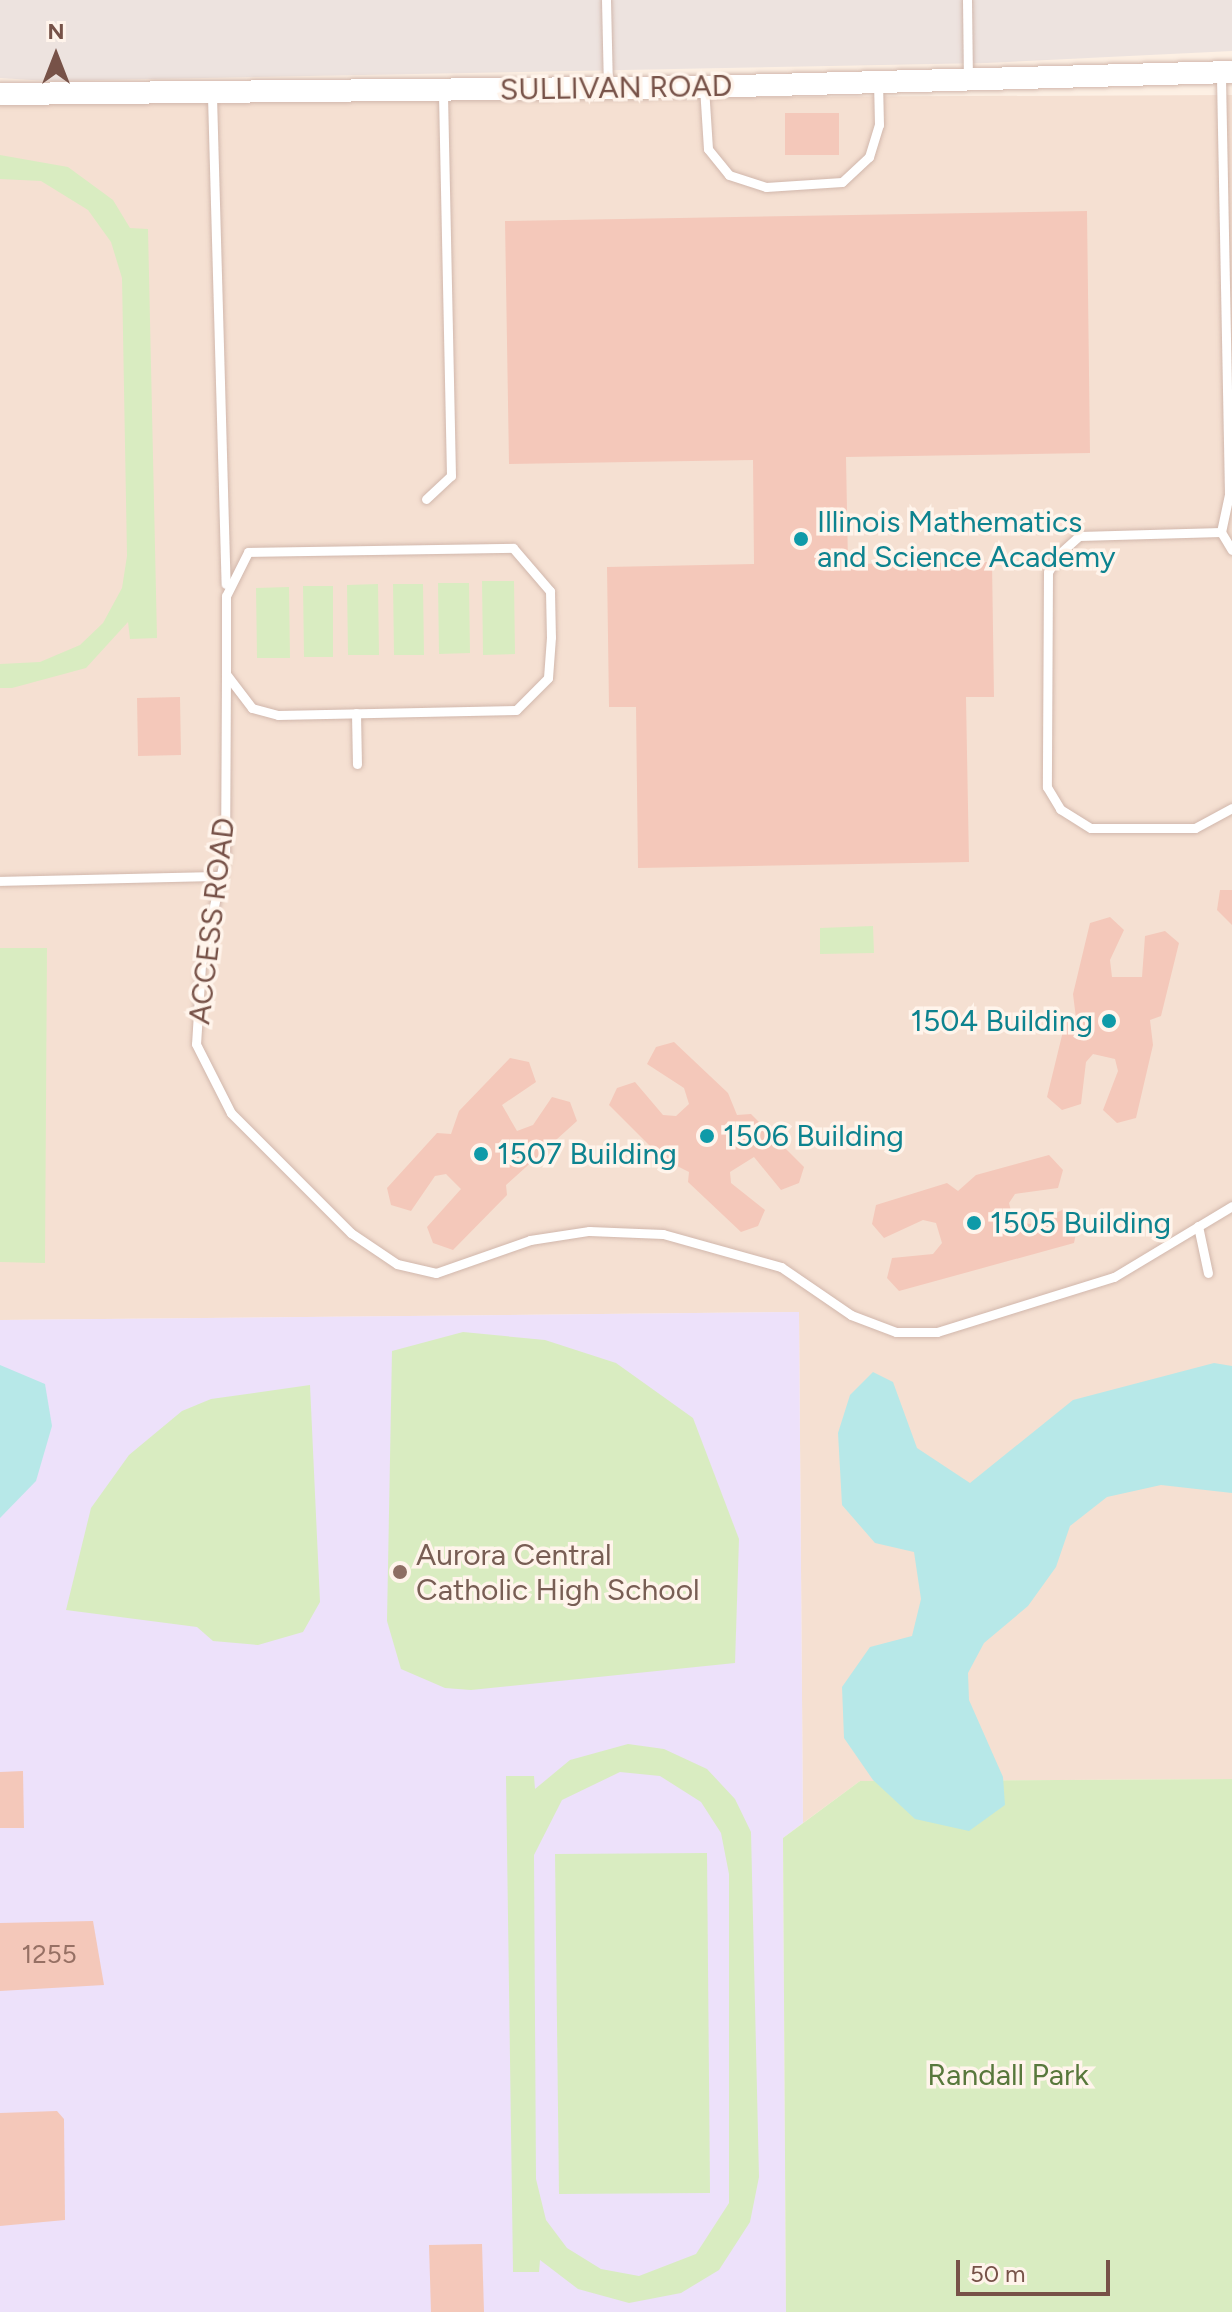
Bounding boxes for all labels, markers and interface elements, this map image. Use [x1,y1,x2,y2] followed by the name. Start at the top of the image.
[16,16,96,96] north arrow
[47,18,65,45] text: N
[500,68,732,108] street label: SULLIVAN ROAD
[817,504,1115,574] place label: Illinois Mathematics and Science Academy
[792,530,810,548] marker: Illinois Mathematics and Science Academy
[181,816,243,1026] street label: ACCESS ROAD
[911,1003,1093,1039] place label: 1504 Building
[1100,1012,1118,1030] marker: 1504 Building
[723,1118,904,1154] place label: 1506 Building
[698,1127,716,1145] marker: 1506 Building
[497,1136,677,1172] place label: 1507 Building
[472,1145,490,1163] marker: 1507 Building
[990,1205,1171,1241] place label: 1505 Building
[965,1214,983,1232] marker: 1505 Building
[416,1537,700,1608] place label: Aurora Central Catholic High School
[391,1563,409,1581] marker: Aurora Central Catholic High School
[21,1939,77,1971] house number: 1255
[927,2057,1089,2093] park label: Randall Park
[960,2244,1114,2294] scale bar
[970,2259,1026,2288] text: 50 m

